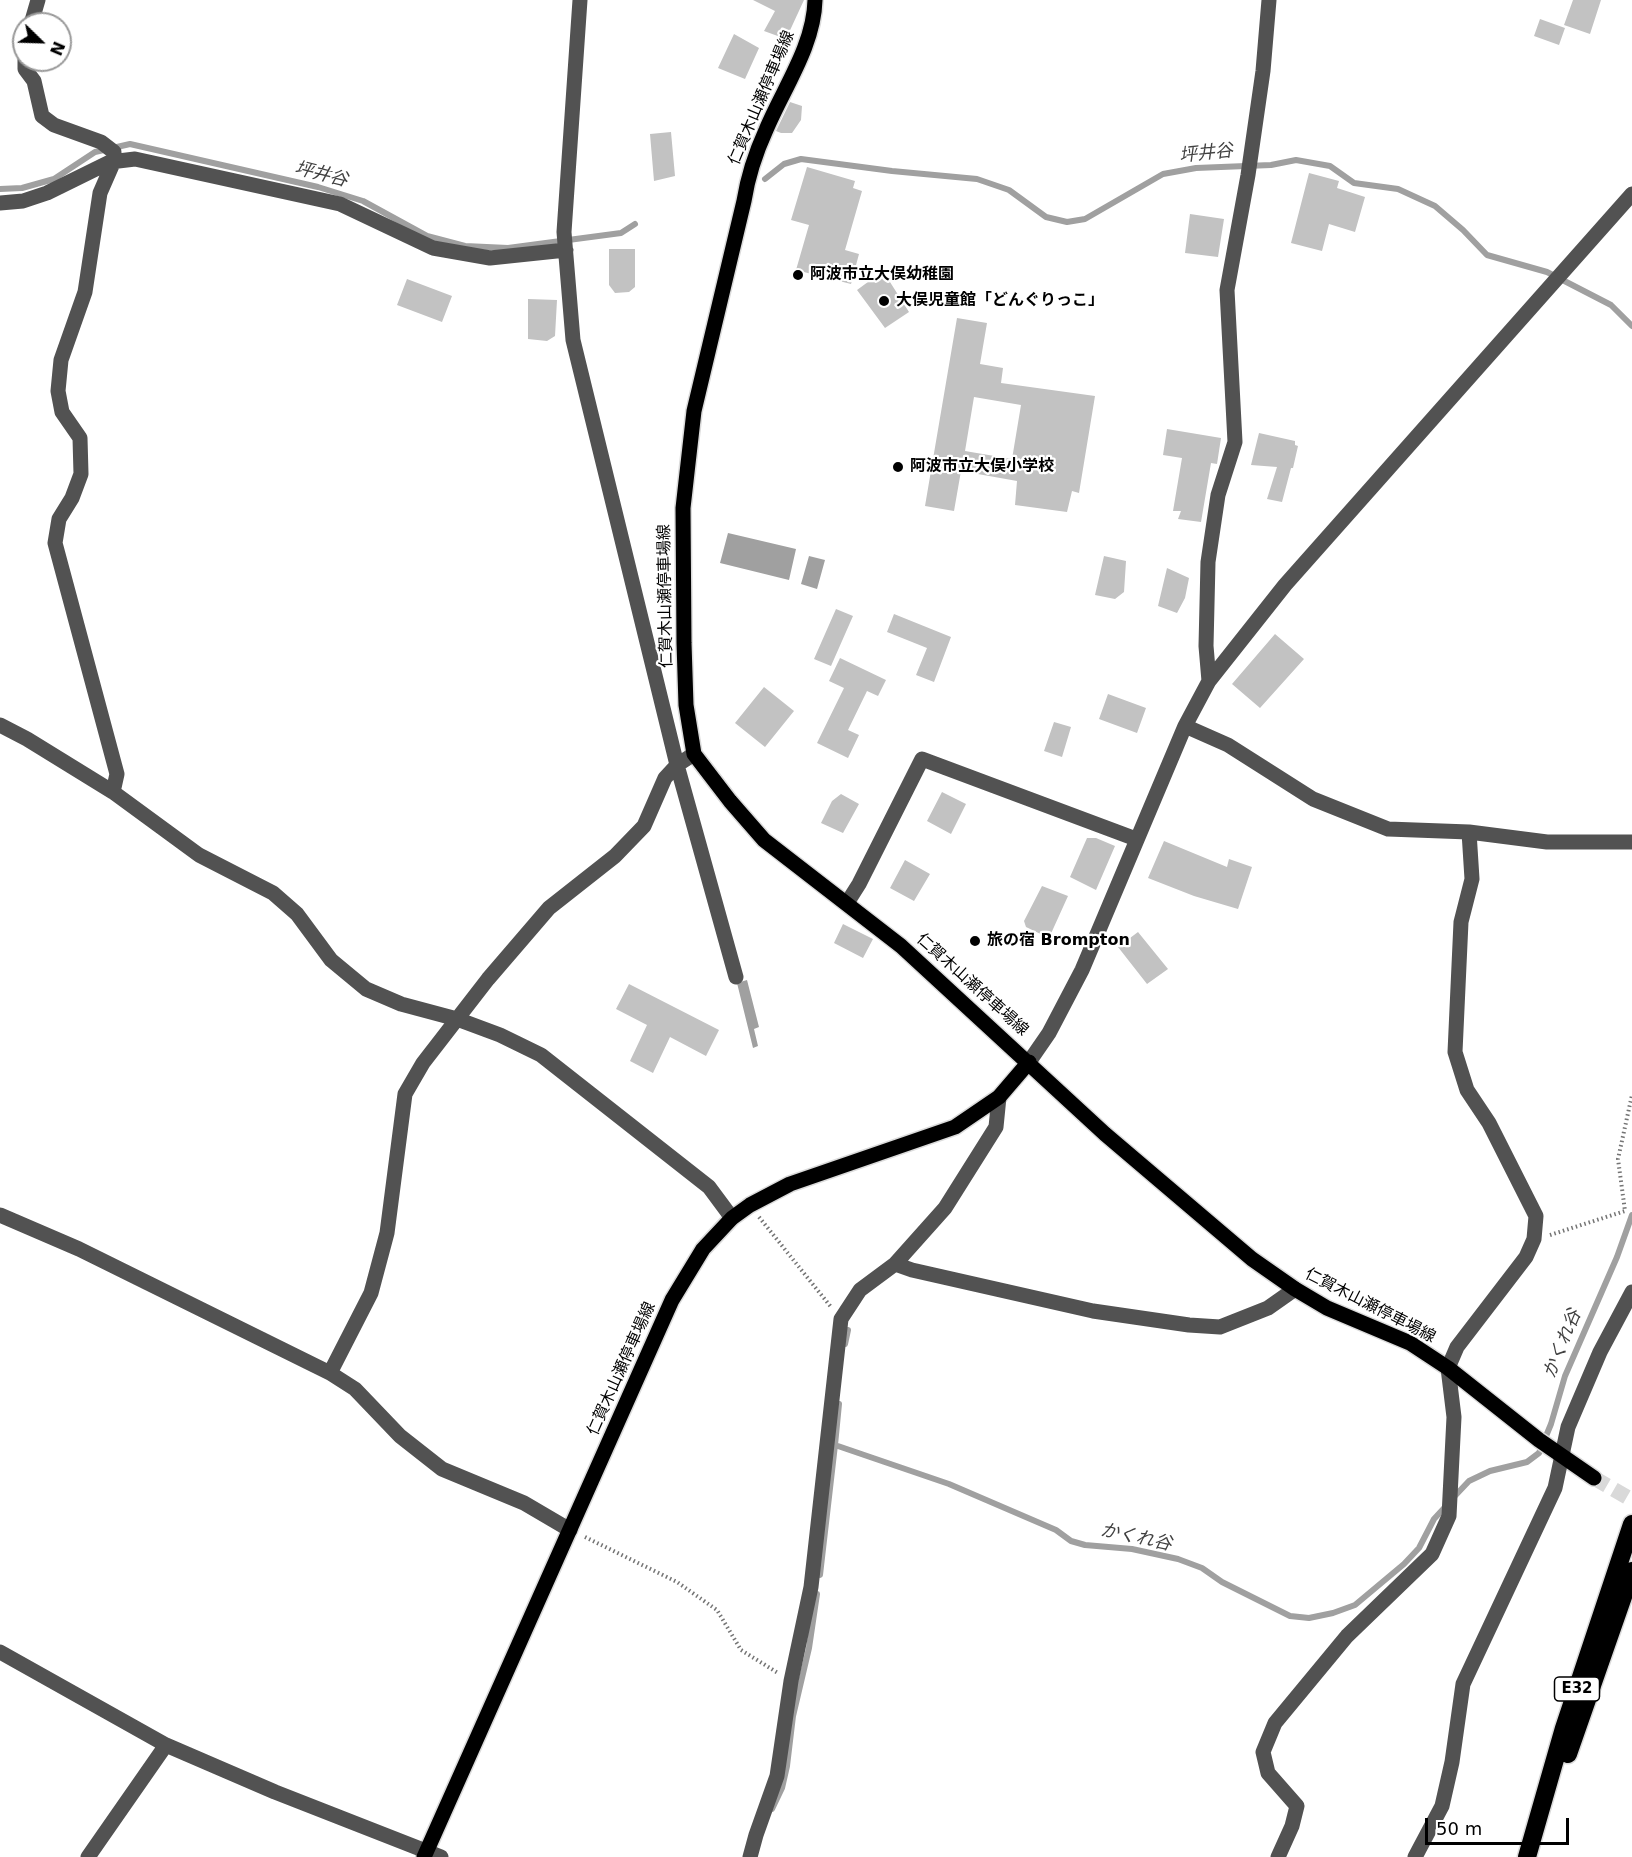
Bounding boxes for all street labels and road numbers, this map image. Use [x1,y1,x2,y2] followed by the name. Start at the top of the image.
[725,28,799,168] street label: 仁賀木山瀬停車場線
[655,524,677,668] street label: 仁賀木山瀬停車場線
[912,930,1032,1040] street label: 仁賀木山瀬停車場線
[1301,1265,1439,1347] street label: 仁賀木山瀬停車場線
[584,1299,660,1439] street label: 仁賀木山瀬停車場線
[1554,1677,1600,1701] road number: E32

